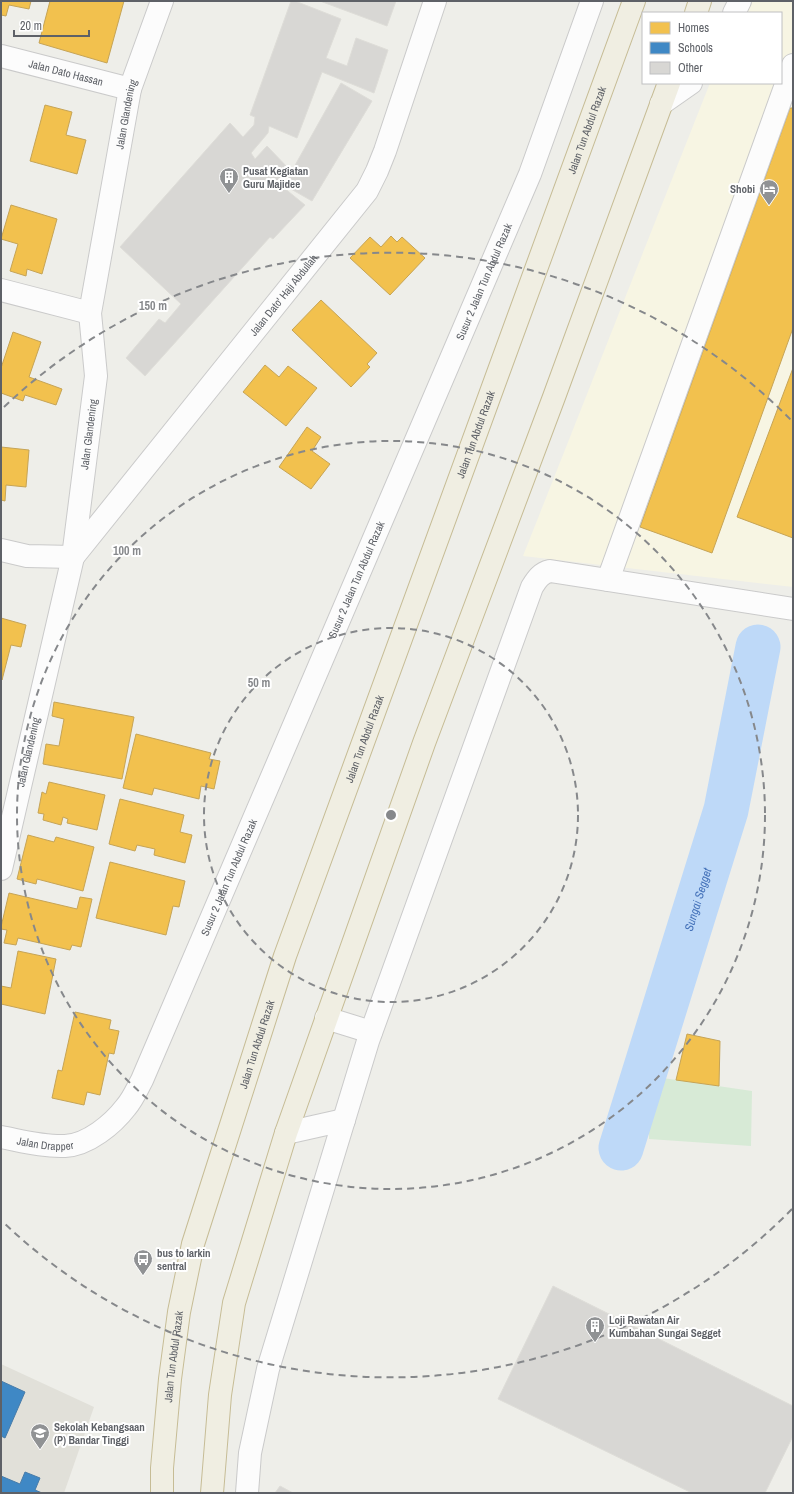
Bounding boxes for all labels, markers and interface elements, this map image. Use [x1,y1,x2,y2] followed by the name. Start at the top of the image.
[14,12,89,38] scale bar
[642,12,782,84] legend
[20,18,42,34] text: 20 m
[678,20,709,36] text: Homes
[678,40,713,56] text: Schools
[27,56,105,89] street label: Jalan Dato Hassan
[678,60,703,76] text: Other
[112,77,140,150] street label: Jalan Glandening
[564,84,609,176] street label: Jalan Tun Abdul Razak
[243,164,308,191] place label: Pusat Kegiatan Guru Majidee
[218,166,240,194] building icon: Pusat Kegiatan Guru Majidee
[758,178,780,206] hotel icon: Shobi
[730,182,755,196] place label: Shobi
[453,221,515,342] street label: Susur 2 Jalan Tun Abdul Razak
[246,251,320,339] street label: Jalan Dato' Haji Abdullah
[139,298,167,314] text: 150 m
[453,388,498,480] street label: Jalan Tun Abdul Razak
[77,398,100,470] street label: Jalan Glandening
[325,519,388,640] street label: Susur 2 Jalan Tun Abdul Razak
[113,543,141,559] text: 100 m
[248,675,270,691] text: 50 m
[342,693,387,784] street label: Jalan Tun Abdul Razak
[13,716,43,788] street label: Jalan Glandening
[384,808,398,822] centre of rings
[198,816,260,938] street label: Susur 2 Jalan Tun Abdul Razak
[681,866,716,933] water label: Sungai Segget
[236,998,278,1090] street label: Jalan Tun Abdul Razak
[16,1133,75,1153] street label: Jalan Drapper
[157,1246,211,1273] place label: bus to larkin sentral
[132,1248,154,1276] bus stop icon: bus to larkin sentral
[161,1310,186,1403] street label: Jalan Tun Abdul Razak
[609,1313,721,1340] place label: Loji Rawatan Air Kumbahan Sungai Segget
[584,1315,606,1343] building icon: Loji Rawatan Air Kumbahan Sungai Segget
[54,1420,145,1447] place label: Sekolah Kebangsaan (P) Bandar Tinggi
[29,1422,51,1450] school or university icon: Sekolah Kebangsaan (P) Bandar Tinggi

